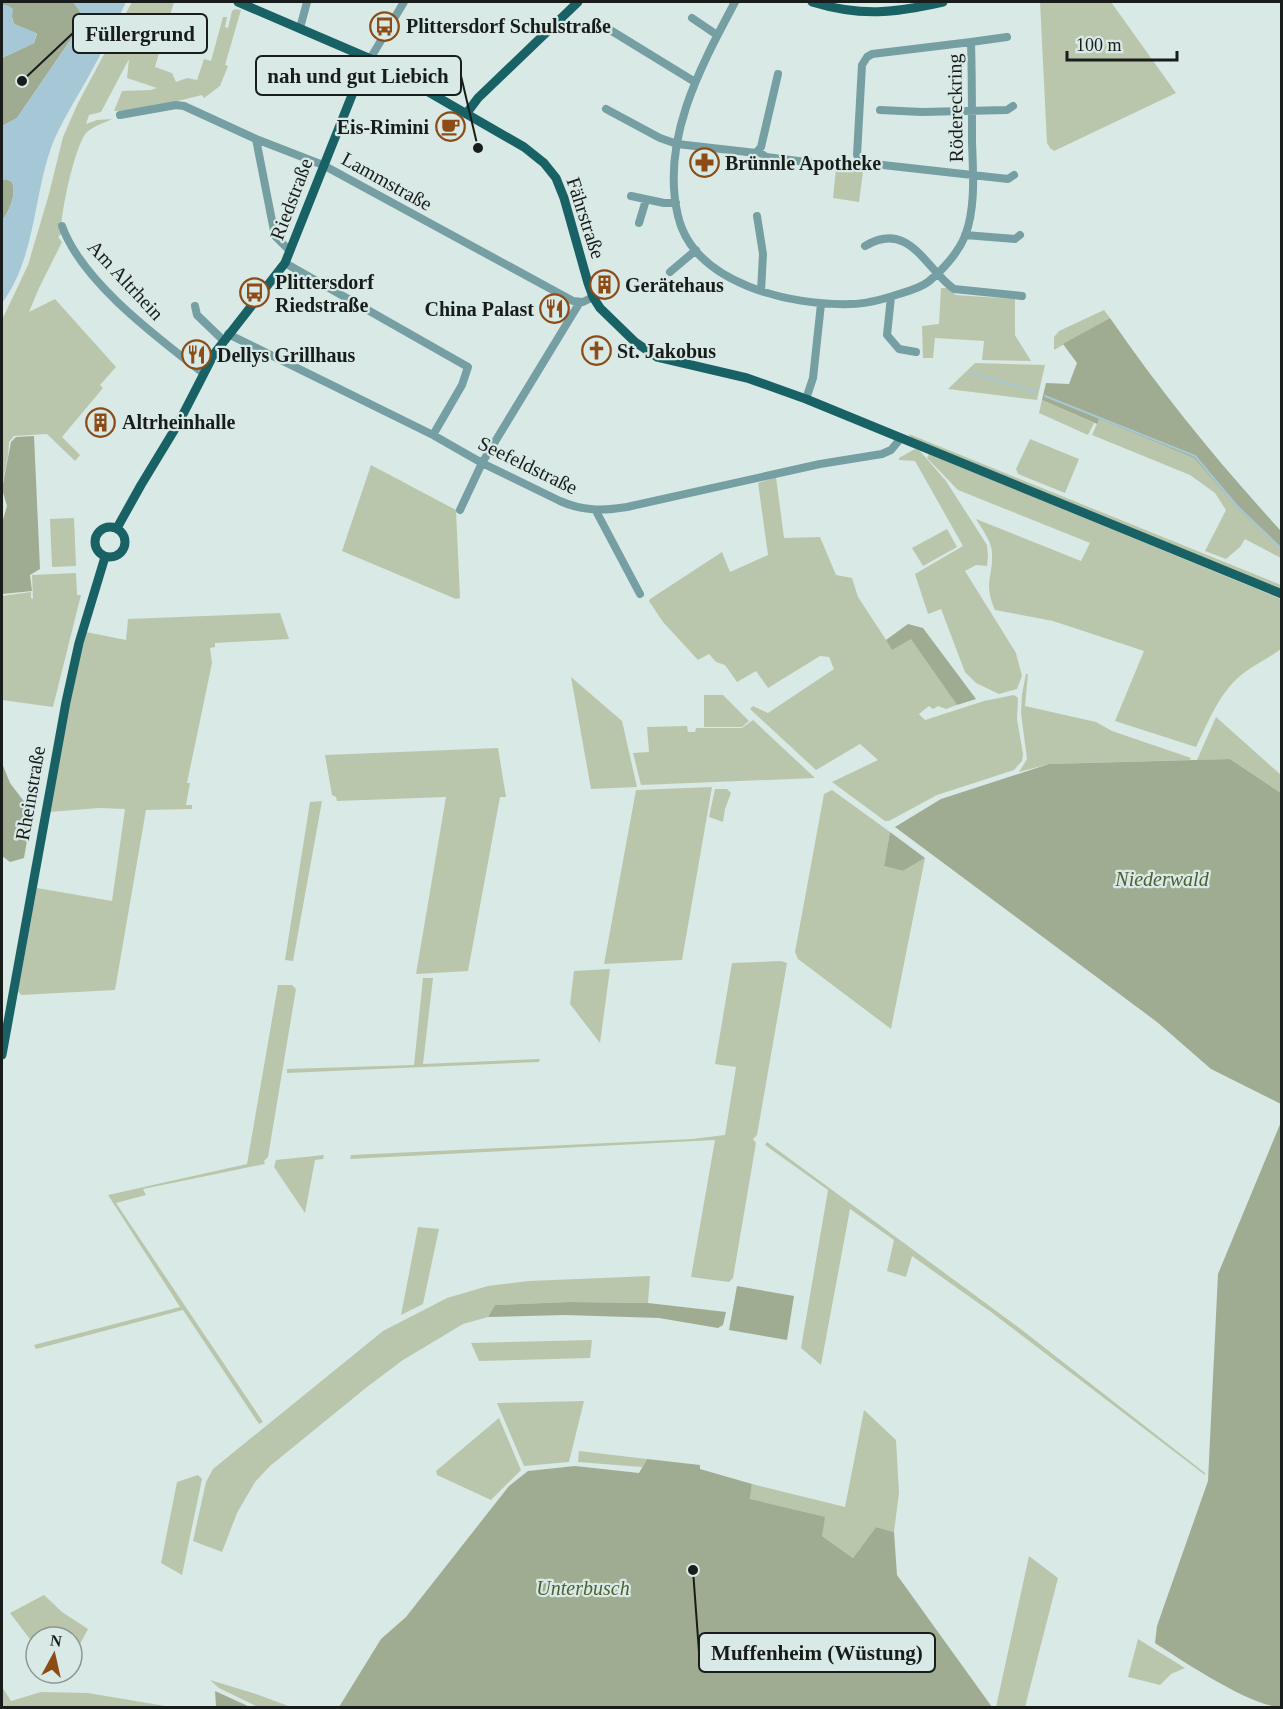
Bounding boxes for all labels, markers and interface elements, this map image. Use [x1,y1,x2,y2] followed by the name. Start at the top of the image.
[369,10,401,42] bus stop icon: Plittersdorf Schulstraße
[73,14,207,53] callout: Füllergrund
[406,15,611,37] place label: Plittersdorf Schulstraße
[85,22,195,46] text: Füllergrund
[1067,24,1176,62] scale bar
[1076,35,1122,55] text: 100 m
[943,53,968,163] street label: Rödereckring
[256,56,461,95] callout: nah und gut Liebich
[267,64,449,88] text: nah und gut Liebich
[434,111,466,143] cafe icon: Eis-Rimini
[337,116,429,138] place label: Eis-Rimini
[338,147,436,215] street label: Lammstraße
[688,147,720,179] pharmacy icon: Brünnle Apotheke
[725,152,881,175] place label: Brünnle Apotheke
[265,155,317,243] street label: Riedstraße
[562,174,610,262] street label: Fährstraße
[84,236,168,324] street label: Am Altrhein
[588,269,620,301] building icon: Gerätehaus
[275,271,374,316] place label: Plittersdorf Riedstraße
[625,274,724,296] place label: Gerätehaus
[238,277,270,309] bus stop icon: Plittersdorf Riedstraße
[539,293,571,325] restaurant icon: China Palast
[425,298,534,320] place label: China Palast
[580,335,612,367] church icon: St. Jakobus
[180,339,212,371] restaurant icon: Dellys Grillhaus
[617,340,716,362] place label: St. Jakobus
[217,344,356,367] place label: Dellys Grillhaus
[85,406,117,438] building icon: Altrheinhalle
[122,411,235,433] place label: Altrheinhalle
[475,431,581,499] street label: Seefeldstraße
[11,744,49,842] street label: Rheinstraße
[1114,868,1210,890] park label: Niederwald
[536,1577,630,1599] park label: Unterbusch
[24,1625,84,1685] north arrow
[49,1631,63,1650] text: N
[699,1633,935,1672] callout: Muffenheim (Wüstung)
[711,1641,923,1665] text: Muffenheim (Wüstung)

